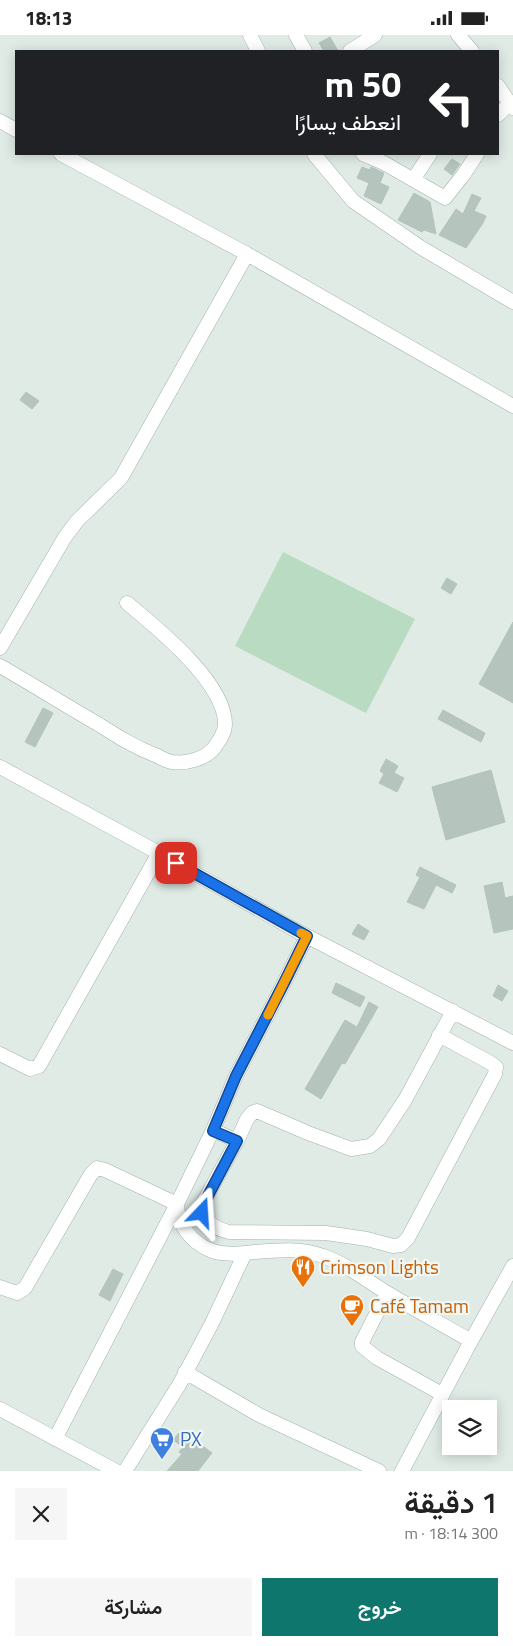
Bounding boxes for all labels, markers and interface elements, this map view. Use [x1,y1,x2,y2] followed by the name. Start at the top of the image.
[25,3,72,32] text: 18:13
[325,57,401,111] text: 50 m
[419,70,484,135] icon: left
[295,105,401,139] text: انعطف يسارًا
[155,842,197,884] pin
[162,849,190,877] icon: arrive
[175,1186,227,1238] position arrow
[320,1252,439,1281] place label: Crimson Lights
[290,1254,316,1288] restaurant icon: Crimson Lights
[370,1291,469,1320] place label: Café Tamam
[339,1293,365,1327] cafe icon: Café Tamam
[442,1400,497,1455] map controls
[442,1400,497,1455] button: layers
[180,1424,202,1453] place label: PX
[149,1426,175,1460] supermarket icon: PX
[404,1479,498,1525] text: 1 دقيقة
[15,1488,67,1540] button: close
[404,1521,498,1545] text: 300 m · 18:14
[15,1578,252,1636] button: مشاركة
[262,1578,498,1636] button: خروج

